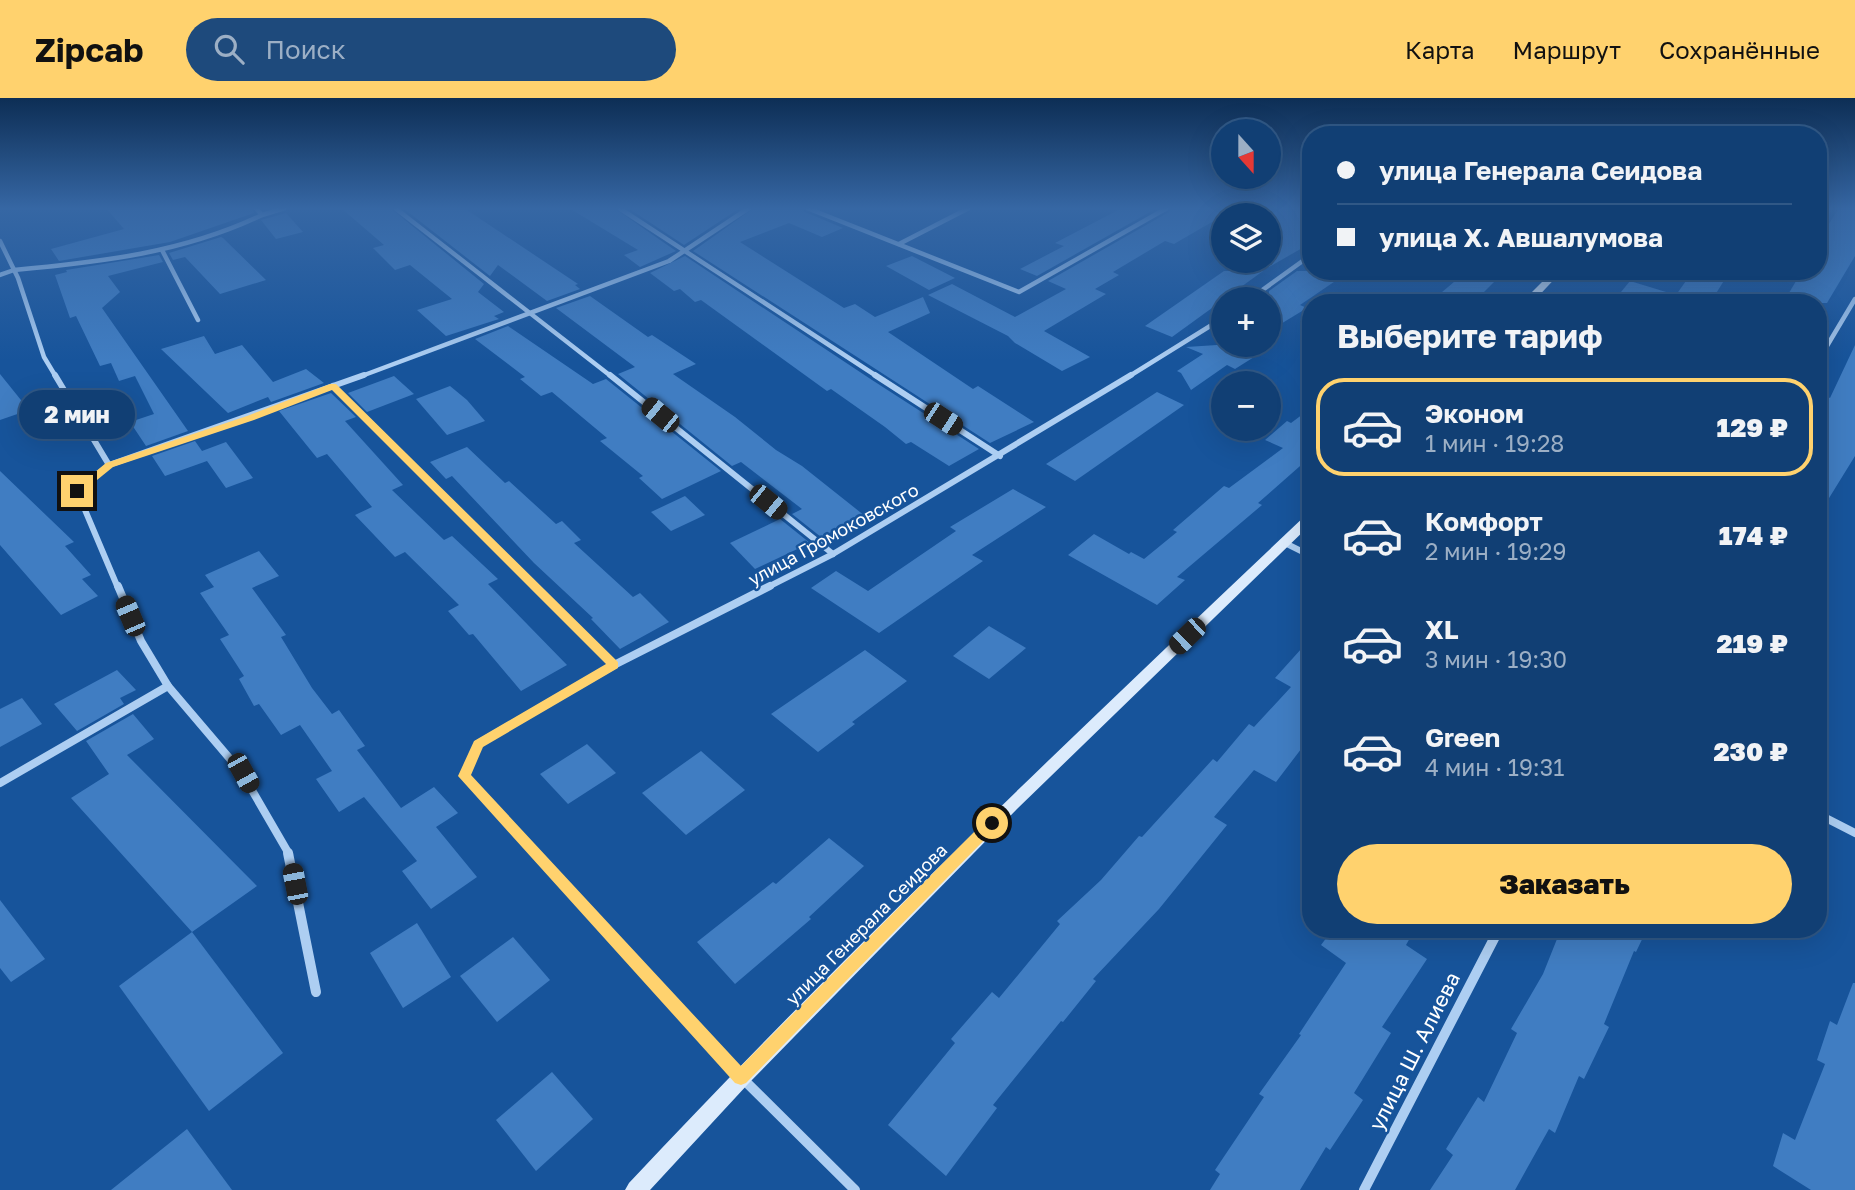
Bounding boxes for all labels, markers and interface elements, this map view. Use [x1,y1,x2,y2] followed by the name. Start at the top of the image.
[186,18,676,81] search box
[35,30,144,69] text: Zipcab
[210,30,248,68] icon: search
[266,34,346,65] text: Поиск
[1405,35,1475,64] text: Карта
[1513,35,1621,64] text: Маршрут
[1659,35,1820,64] text: Сохранённые
[1211,119,1281,189] north arrow
[1211,119,1281,441] map controls
[1379,155,1702,186] text: улица Генерала Сеидова
[1211,203,1281,273] button: layers
[1379,222,1663,253] text: улица Х. Авшалумова
[1211,287,1281,357] button: +
[1337,317,1603,355] text: Выберите тариф
[1211,371,1281,441] button: −
[19,390,135,438] callout: 2 мин
[638,394,683,436] car
[1341,396,1404,459] icon: car
[1425,398,1524,429] text: Эконом
[920,399,967,439] car
[44,400,110,428] text: 2 мин
[1716,412,1788,443] text: 129 ₽
[1425,429,1564,457] text: 1 мин · 19:28
[61,475,93,507] route end
[744,478,922,590] street label: улица Громоковского
[746,481,791,523] car
[1341,504,1404,567] icon: car
[1425,506,1543,537] text: Комфорт
[1719,520,1788,551] text: 174 ₽
[1425,537,1566,565] text: 2 мин · 19:29
[113,593,148,639] car
[1341,612,1404,675] icon: car
[1165,614,1210,658] car
[1425,614,1459,645] text: XL
[1716,628,1788,659] text: 219 ₽
[1425,645,1567,673] text: 3 мин · 19:30
[1341,720,1404,783] icon: car
[1425,722,1500,753] text: Green
[1714,736,1788,767] text: 230 ₽
[224,750,263,796] car
[1425,753,1564,781] text: 4 мин · 19:31
[976,807,1008,839] route start
[781,839,951,1009] street label: улица Генерала Сеидова
[1337,844,1792,924] button: Заказать
[281,861,310,907] car
[1363,967,1465,1135] street label: улица Ш. Алиева

